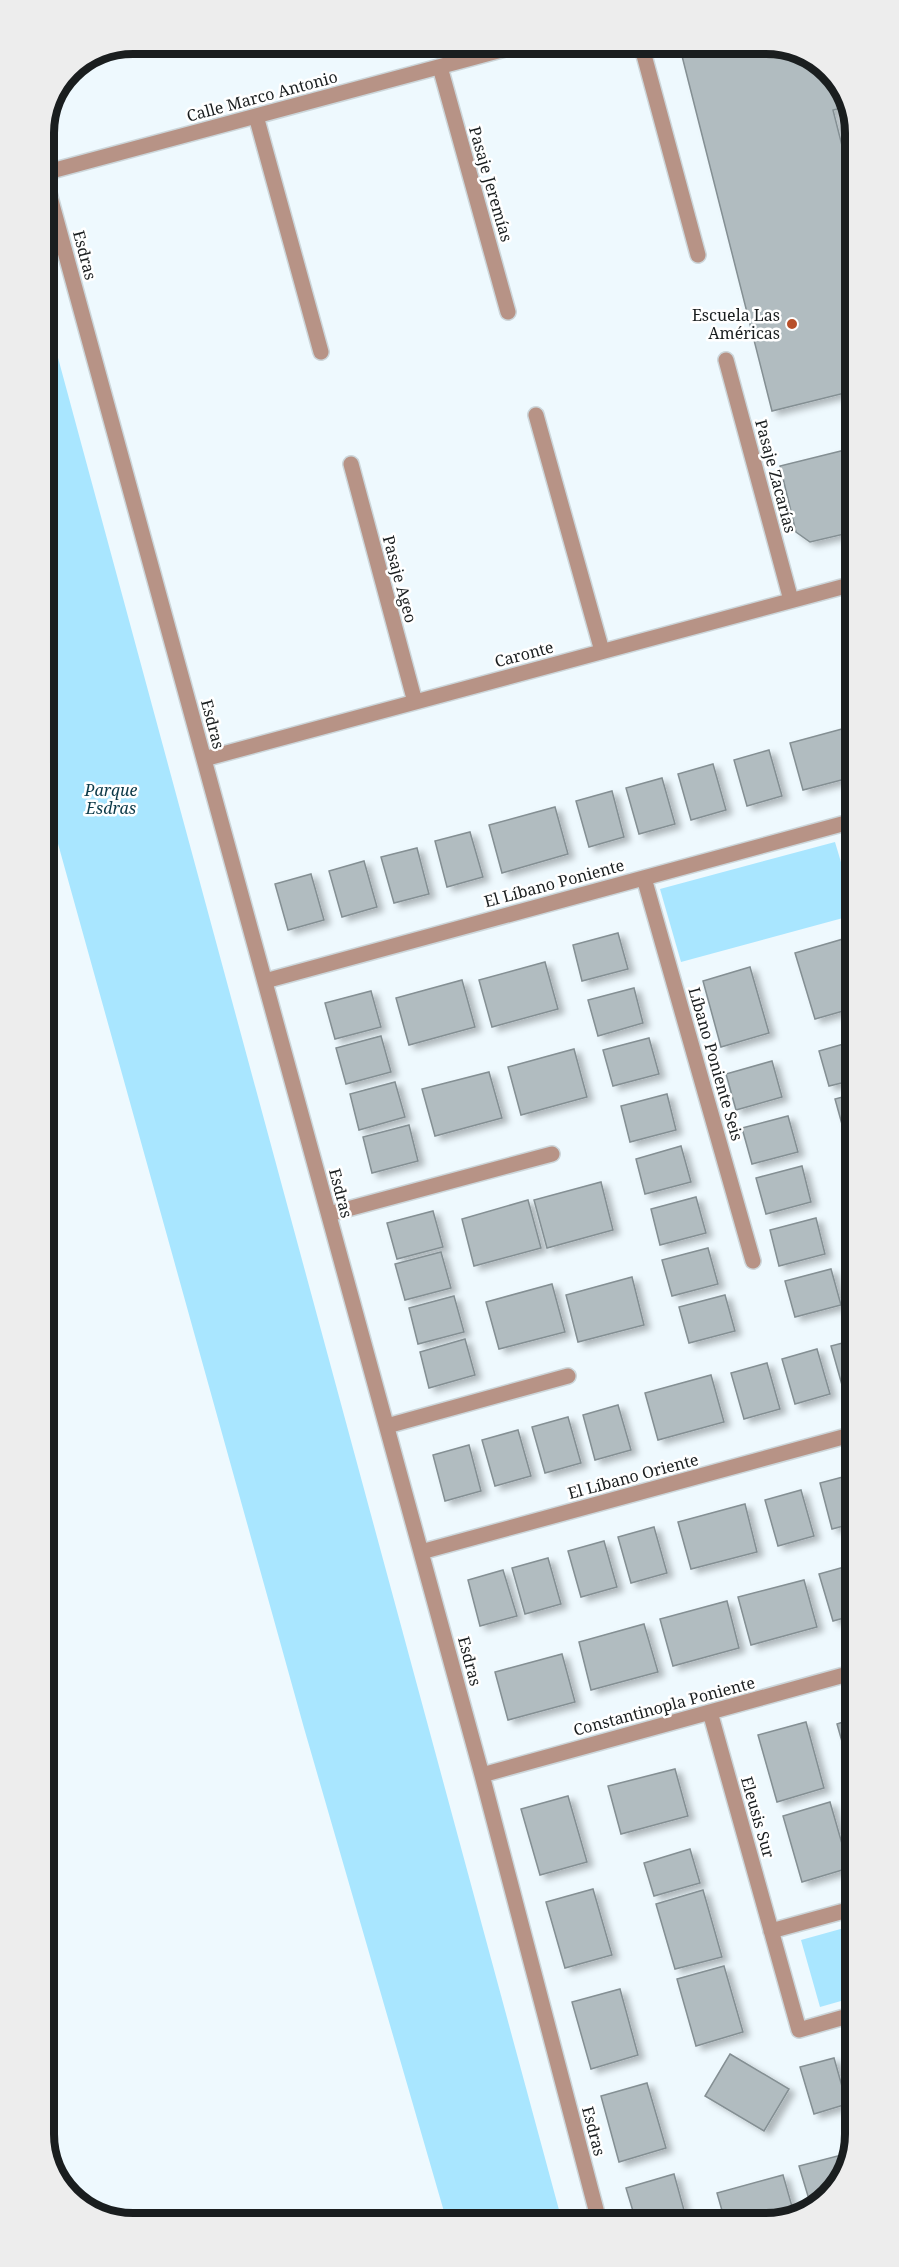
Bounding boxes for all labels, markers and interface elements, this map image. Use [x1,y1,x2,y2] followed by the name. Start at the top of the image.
[184,65,340,127] street label: Calle Marco Antonio
[464,124,518,244] street label: Pasaje Jeremías
[68,228,102,282] street label: Esdras
[692,304,780,344] place label: Escuela Las Américas
[785,317,799,331] marker: Escuela Las Américas
[750,417,802,535] street label: Pasaje Zacarías
[378,533,422,625] street label: Pasaje Ageo
[492,636,556,672] street label: Caronte
[196,697,230,751] street label: Esdras
[84,779,137,819] park label: Parque Esdras
[482,854,626,912] street label: El Líbano Poniente
[684,985,748,1143] street label: Líbano Poniente Seis
[324,1166,358,1220] street label: Esdras
[565,1448,701,1504] street label: El Líbano Oriente
[453,1634,487,1688] street label: Esdras
[571,1671,757,1741] street label: Constantinopla Poniente
[736,1774,780,1861] street label: Eleusis Sur
[577,2104,611,2158] street label: Esdras

